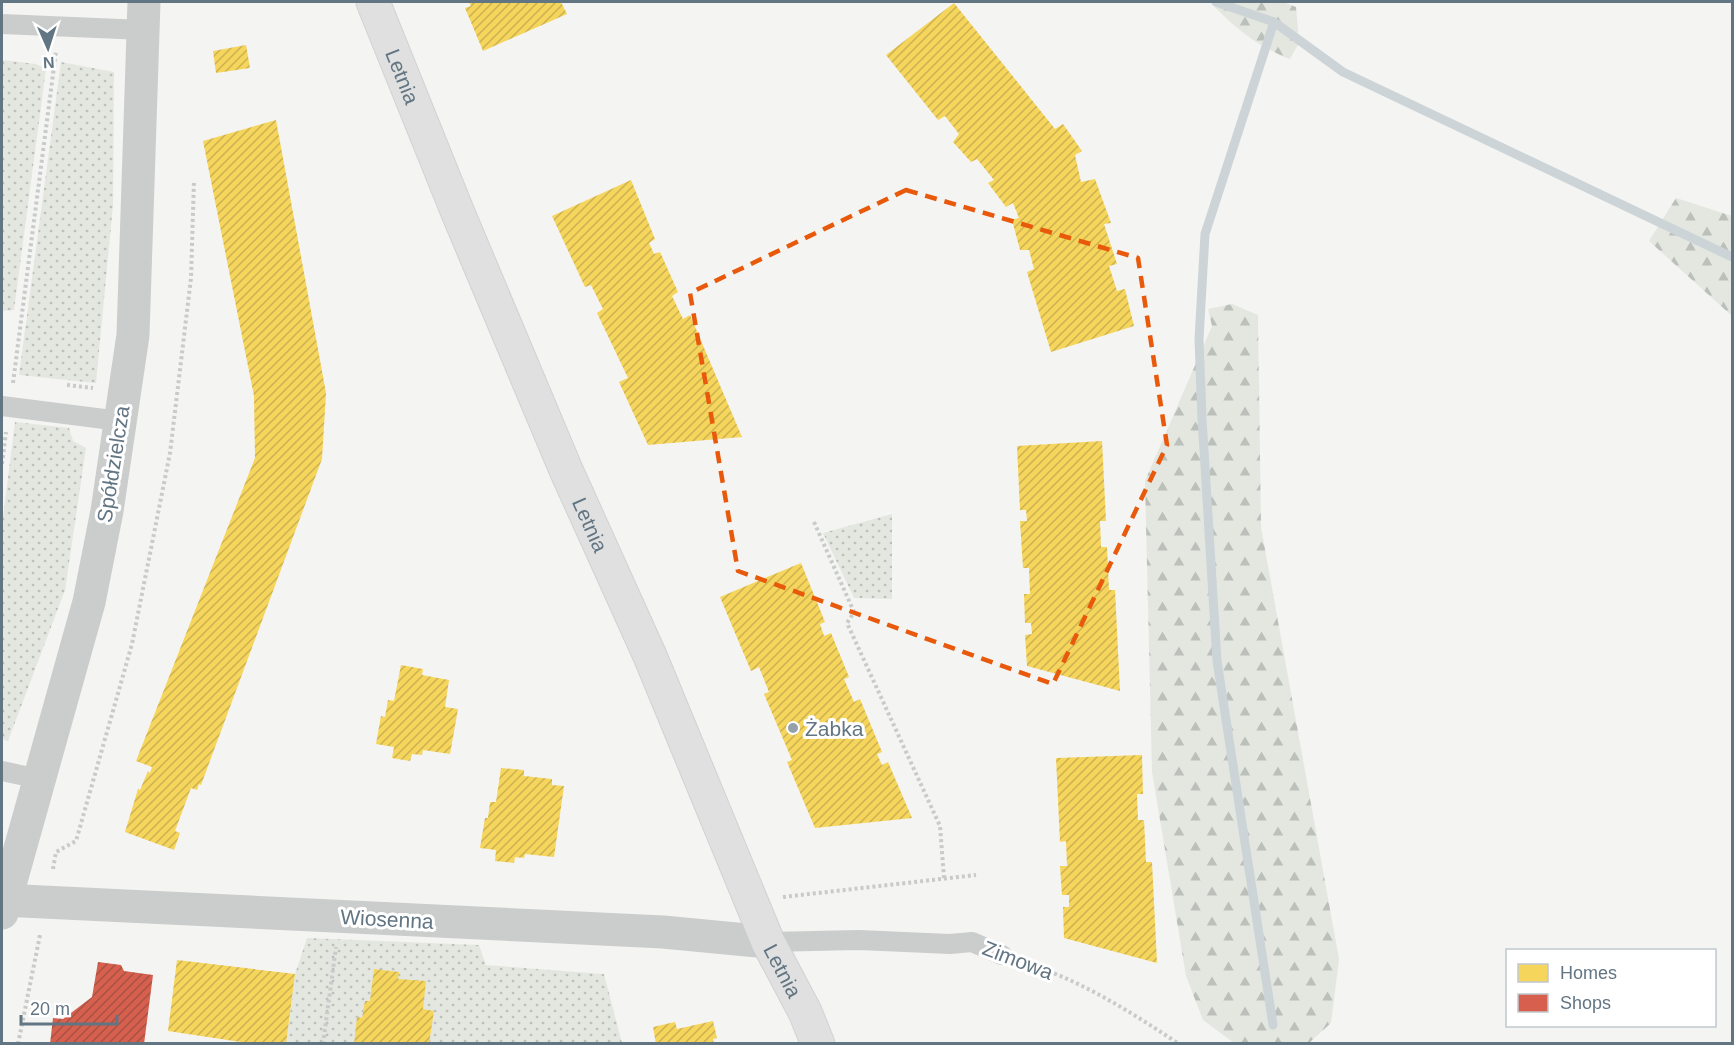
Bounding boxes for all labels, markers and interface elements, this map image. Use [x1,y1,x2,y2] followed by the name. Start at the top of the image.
[18,18,78,78] north arrow
[382,45,424,107] street label: Letnia
[43,54,55,71] text: N
[92,404,134,524] street label: Spółdzielcza
[568,494,613,556] street label: Letnia
[805,717,864,740] place label: Żabka
[786,721,800,735] marker: Żabka
[340,905,435,933] street label: Wiosenna
[980,936,1057,984] street label: Zimowa
[760,940,807,1002] street label: Letnia
[1506,949,1716,1027] legend
[1560,963,1617,983] text: Homes
[21,988,117,1026] scale bar
[1560,993,1611,1013] text: Shops
[30,999,70,1019] text: 20 m

